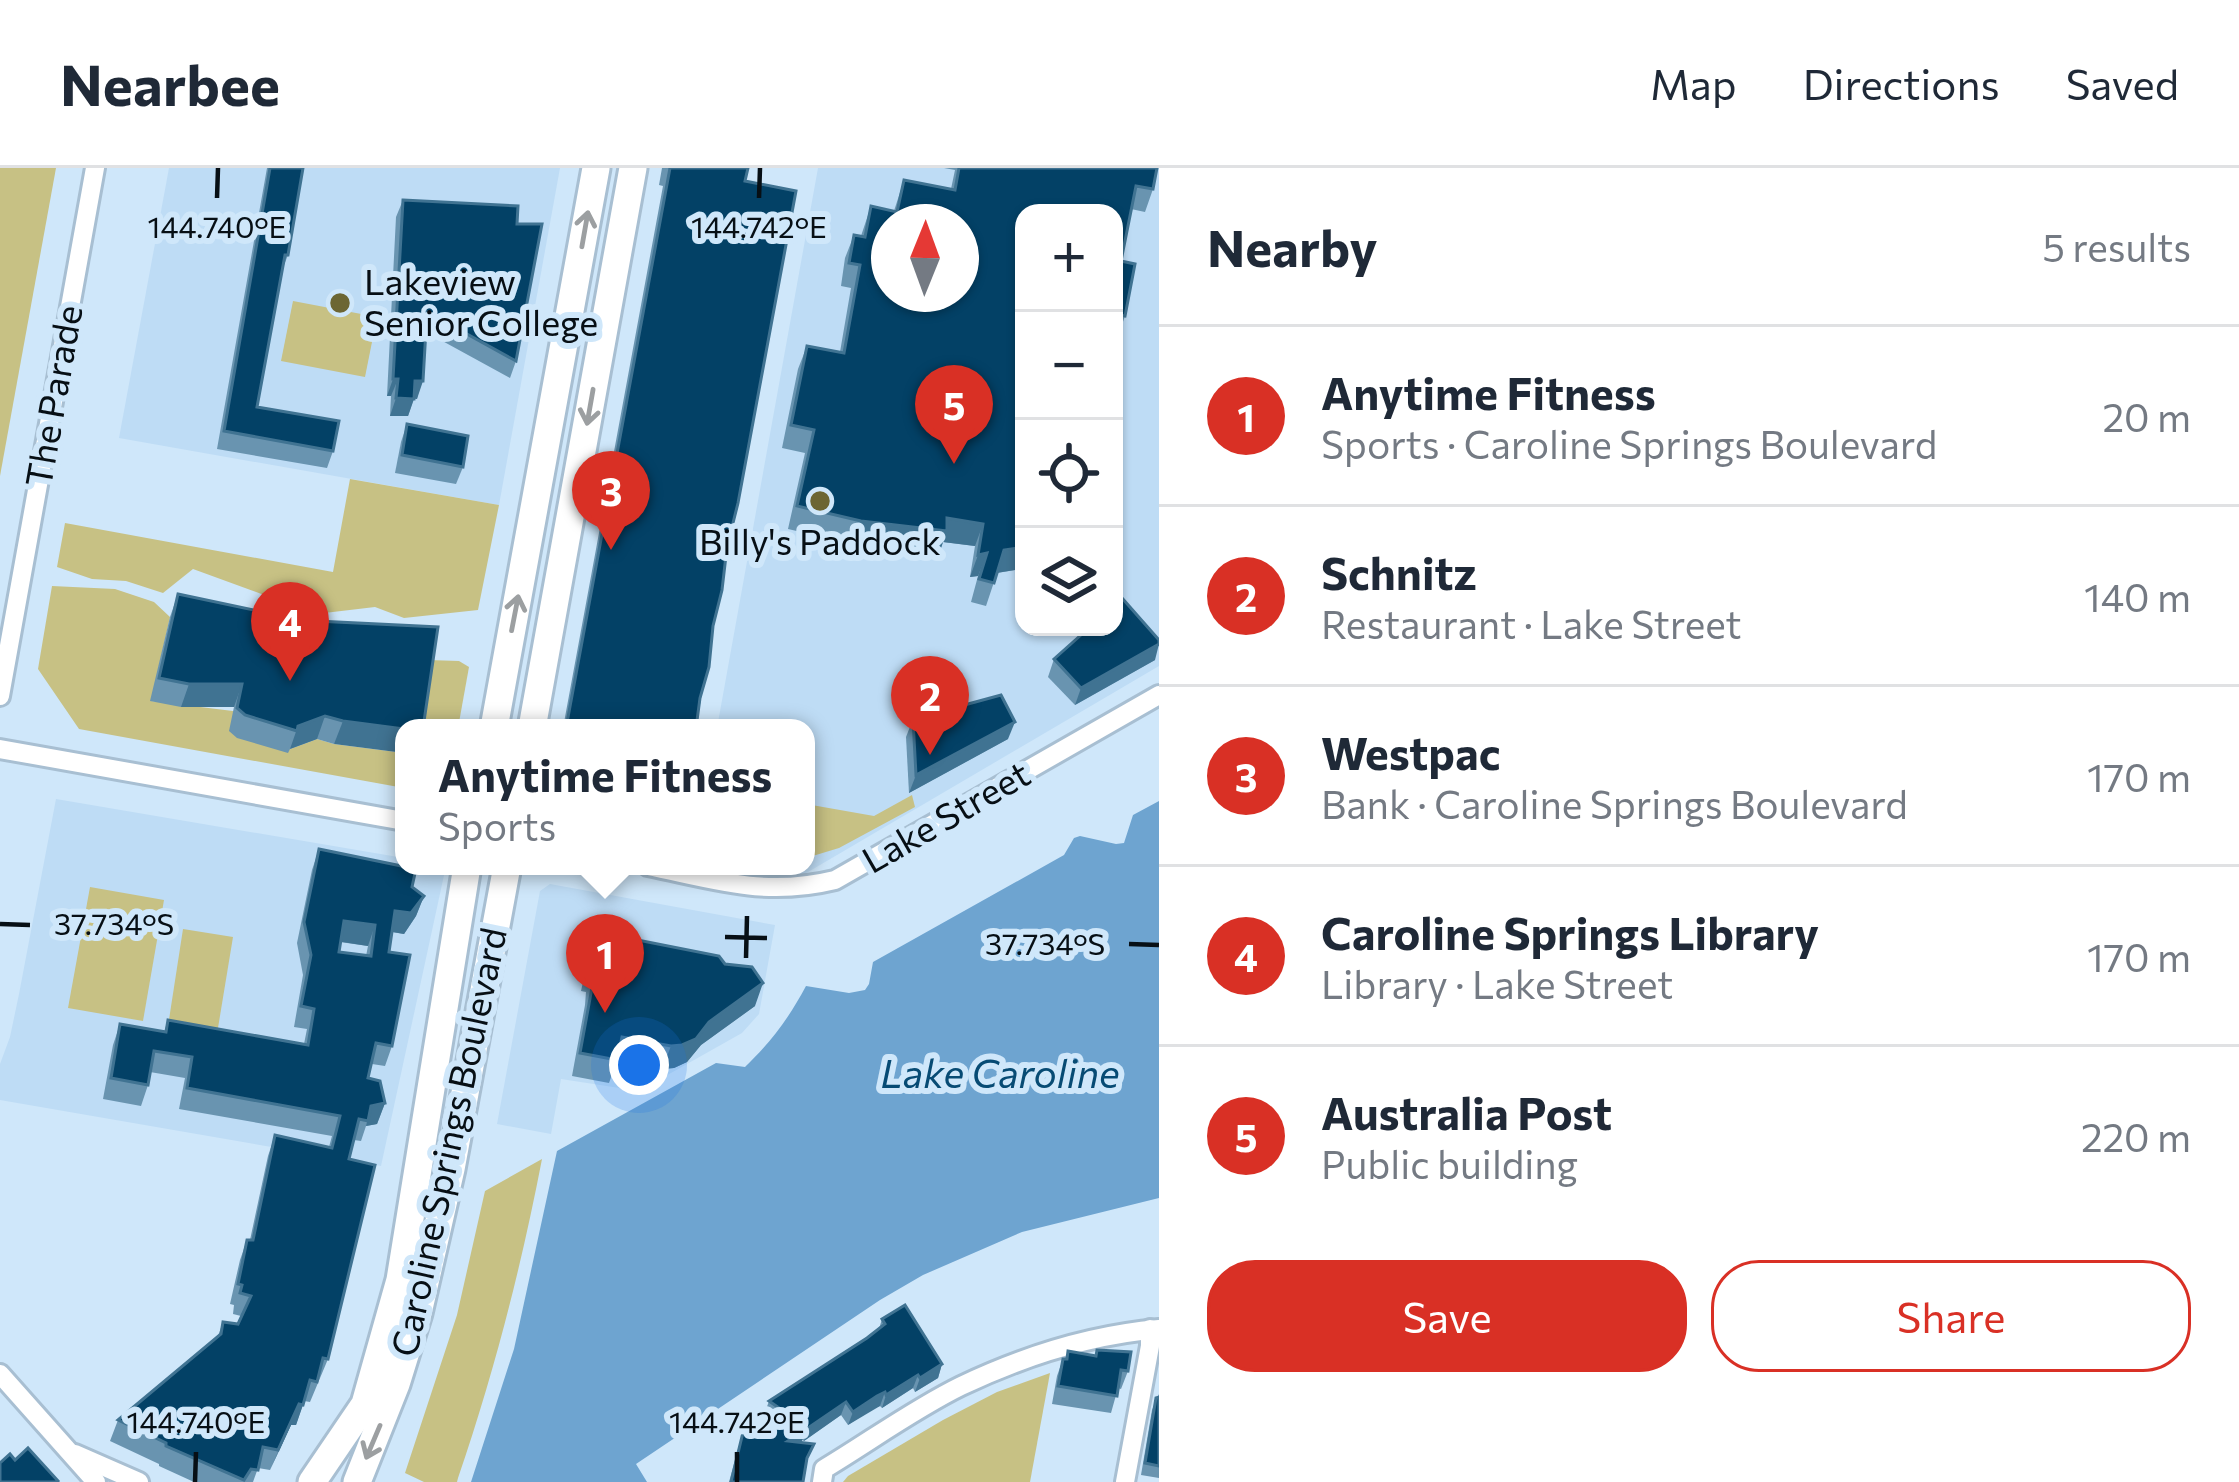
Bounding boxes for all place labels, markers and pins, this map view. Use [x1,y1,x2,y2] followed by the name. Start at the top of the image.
[364,258,598,343] place label: Lakeview Senior College
[327,290,353,316] marker: Lakeview Senior College
[915,365,993,464] pin: 5
[572,451,650,550] pin: 3
[807,488,833,514] marker: Billy's Paddock
[699,518,941,562] place label: Billy's Paddock
[251,582,329,681] pin: 4
[891,656,969,755] pin: 2
[566,914,644,1013] pin: 1

